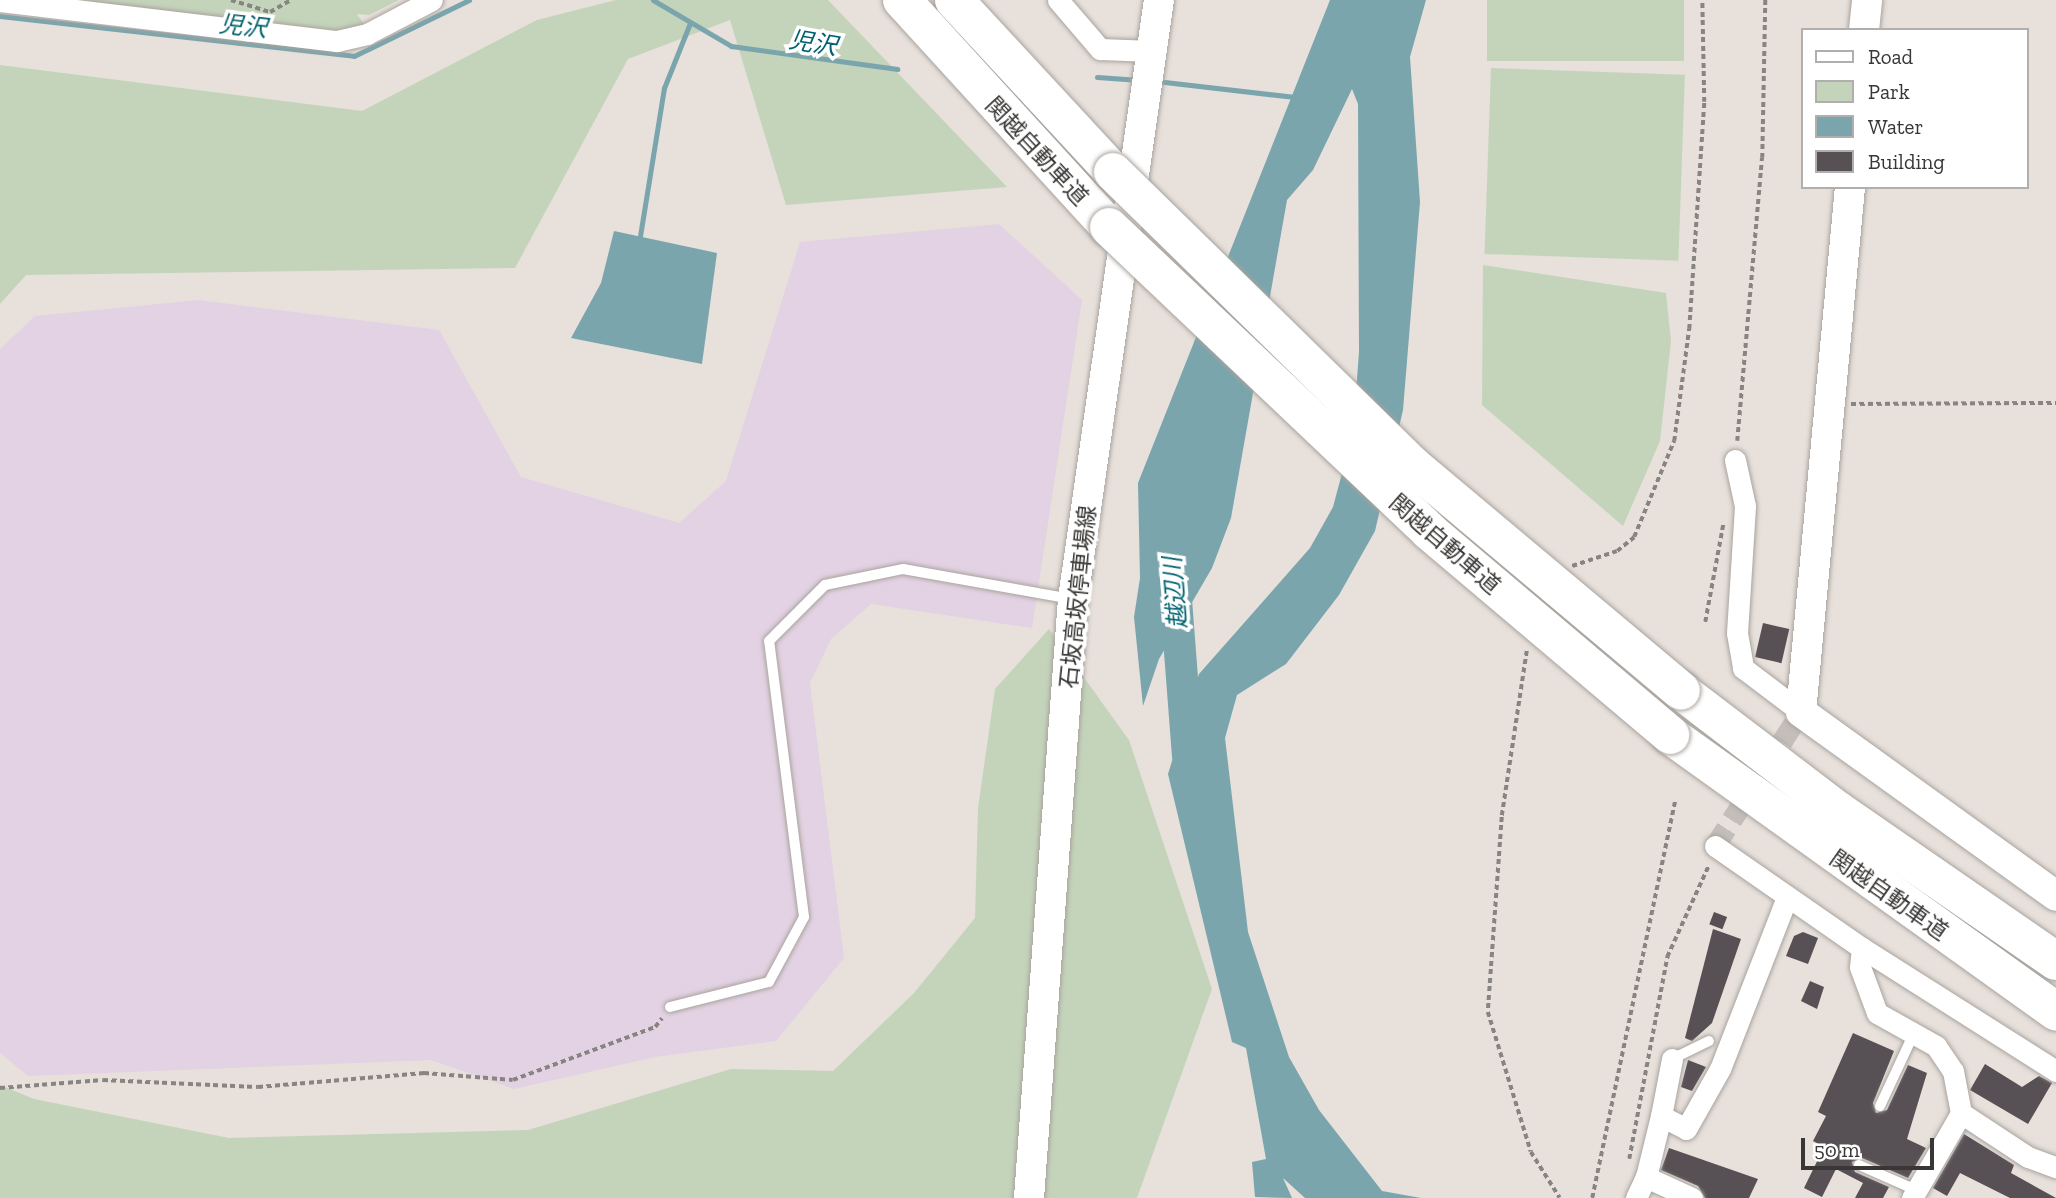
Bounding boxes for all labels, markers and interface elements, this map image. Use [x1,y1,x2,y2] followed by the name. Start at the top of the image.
[218,9,268,43] water label: 児沢
[787,25,839,61] water label: 児沢
[1800,28,2028,189] legend
[1868,44,1913,69] text: Road
[1868,79,1910,104] text: Park
[980,91,1094,211] street label: 関越自動車道
[1868,114,1923,139] text: Water
[1868,149,1945,174] text: Building
[1384,488,1506,600] street label: 関越自動車道
[1055,504,1101,690] street label: 石坂高坂停車場線
[1158,556,1192,630] water label: 越辺川
[1825,844,1953,946] street label: 関越自動車道
[1804,1124,1937,1168] scale bar
[1814,1137,1860,1162] text: 50 m

